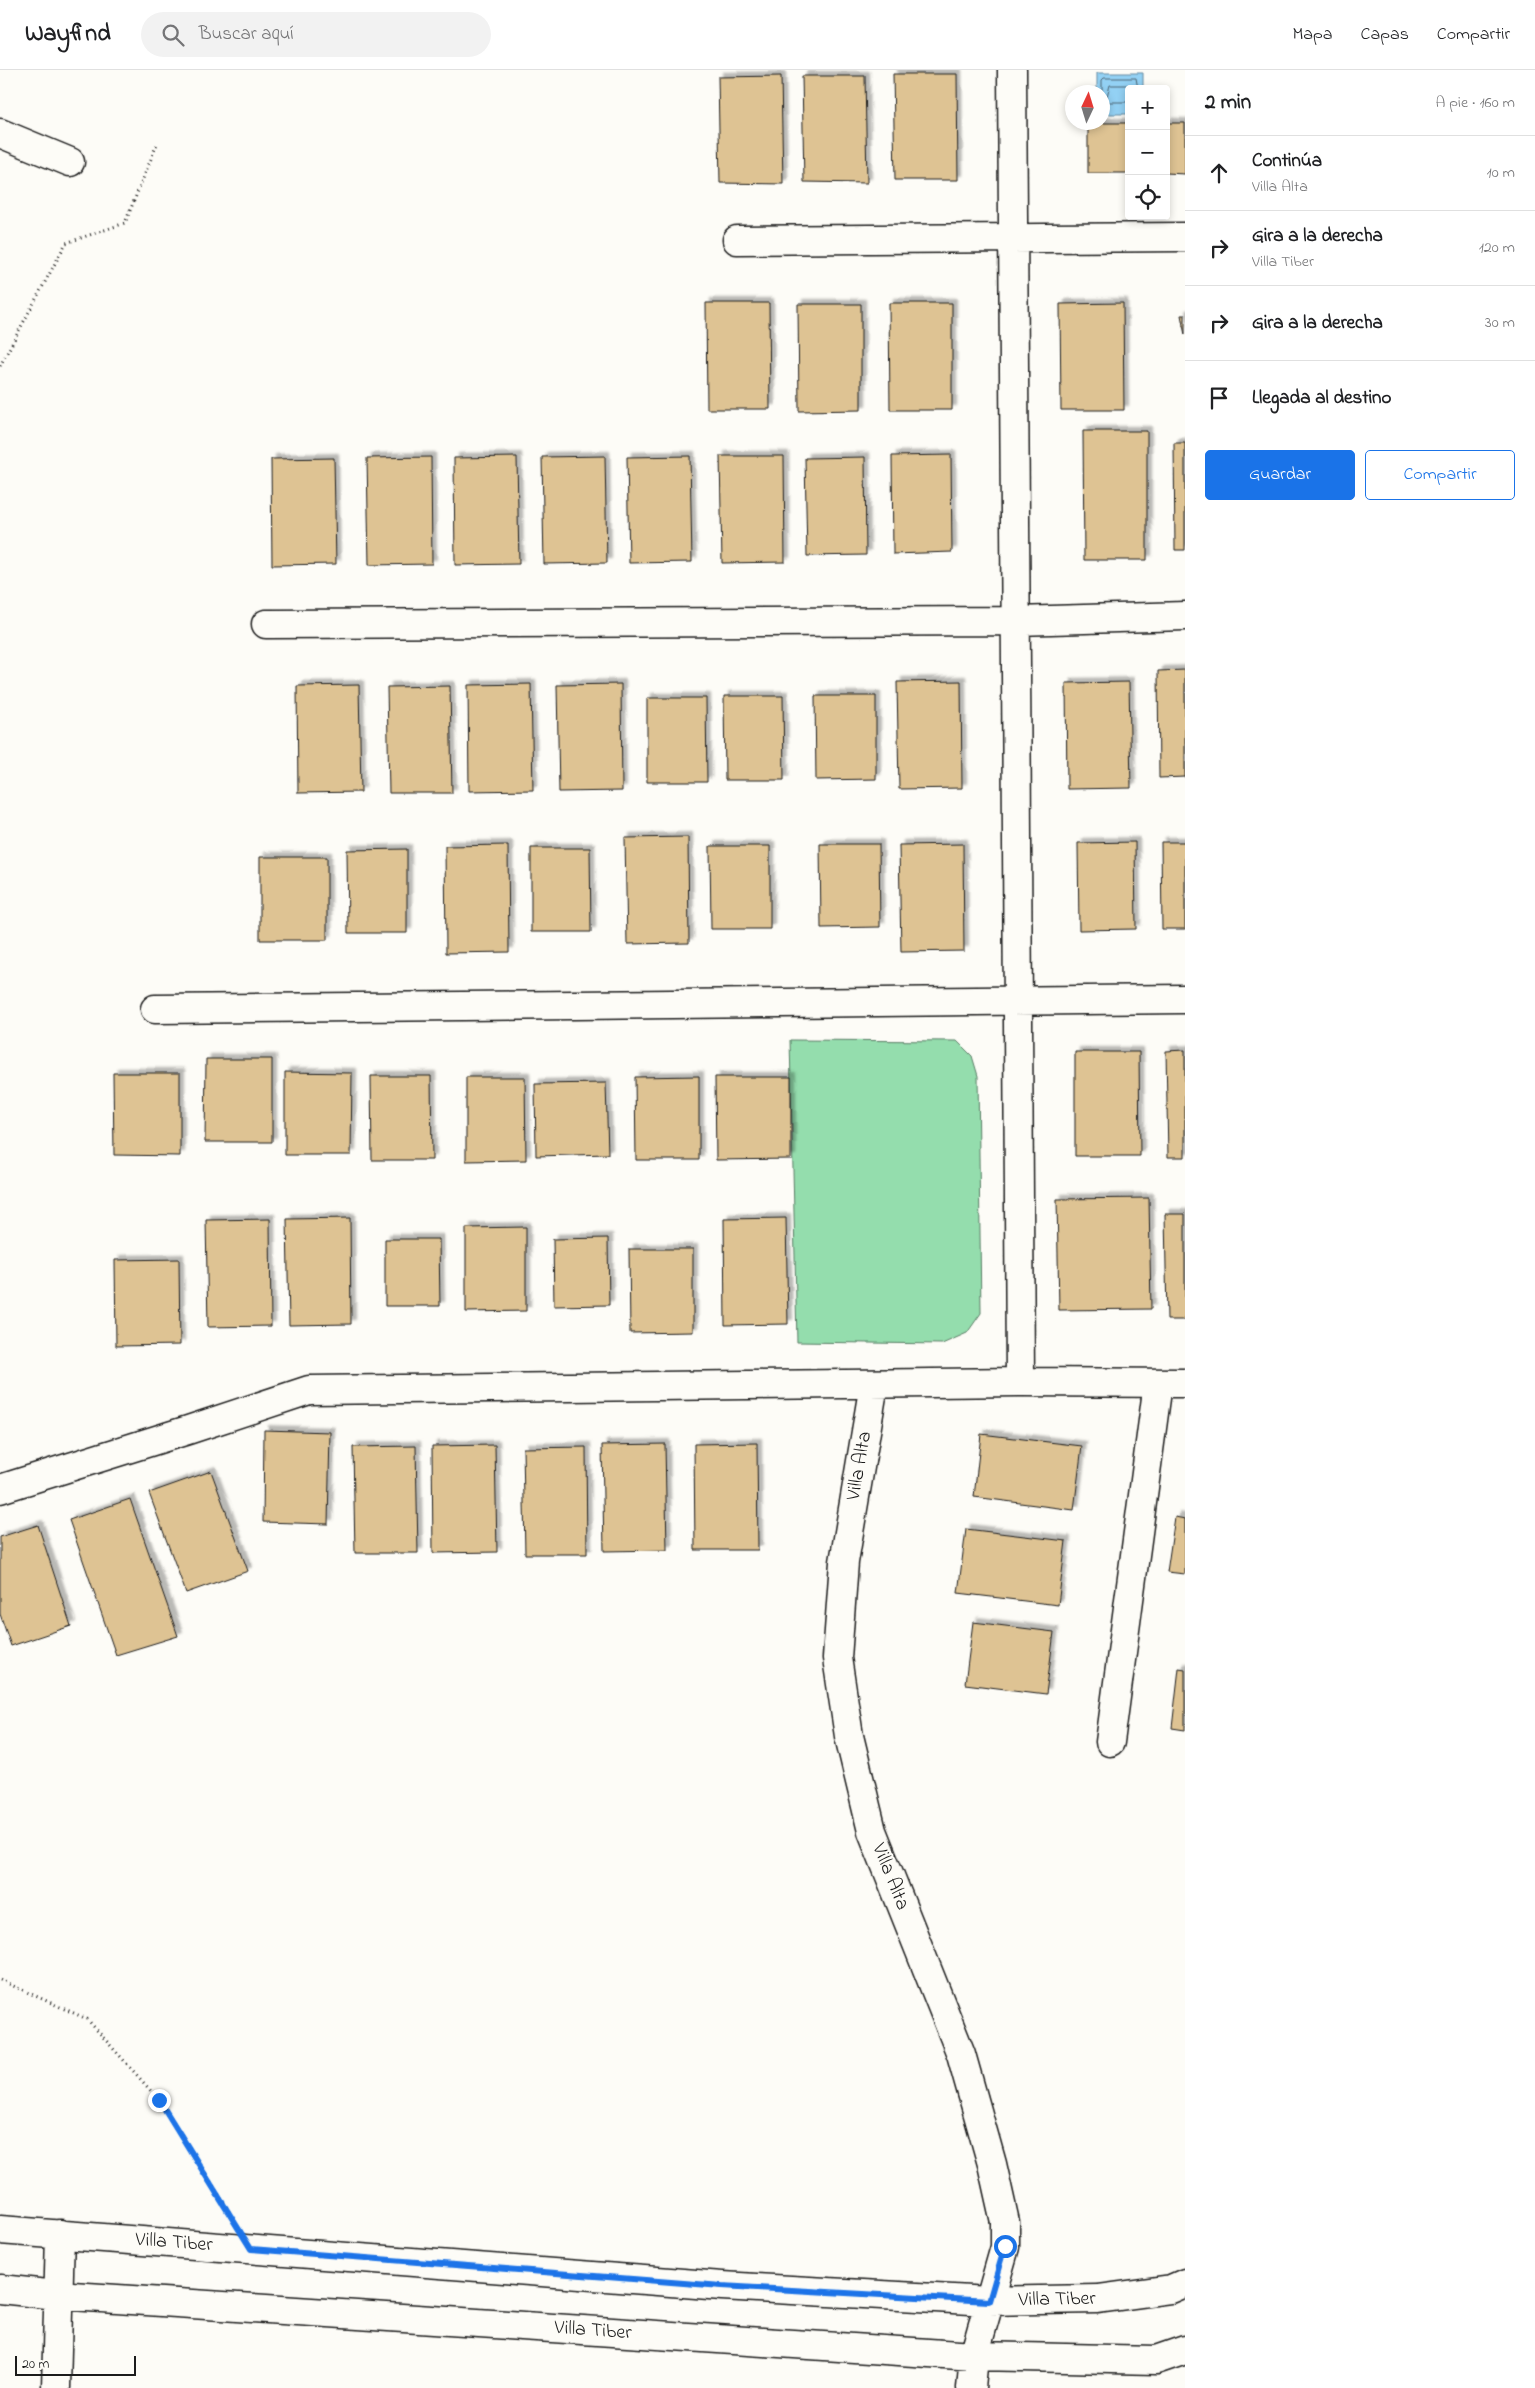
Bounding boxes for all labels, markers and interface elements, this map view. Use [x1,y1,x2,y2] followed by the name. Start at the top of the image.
[141,12,491,57] search box
[25,17,111,52] text: Wayfind
[159,21,187,49] icon: search
[199,21,294,48] text: Buscar aquí
[1292,22,1333,48] text: Mapa
[1361,22,1409,48] text: Capas
[1437,22,1510,48] text: Compartir
[1065,85,1110,130] north arrow
[1125,85,1170,220] map controls
[1125,85,1170,130] button: +
[1205,88,1251,118] text: 2 min
[1436,91,1515,115] text: A pie · 160 m
[1125,130,1170,175] button: −
[1252,148,1322,175] text: Continúa
[1205,159,1233,187] icon: ahead
[1487,161,1515,185] text: 10 m
[1125,175,1170,220] button: locate
[1252,175,1308,199] text: Villa Alta
[1252,223,1383,250] text: Gira a la derecha
[1205,234,1233,262] icon: right
[1479,236,1515,260] text: 120 m
[1252,250,1314,274] text: Villa Tiber
[1205,309,1233,337] icon: right
[1252,310,1383,337] text: Gira a la derecha
[1485,311,1515,335] text: 30 m
[1205,384,1233,412] icon: arrive
[1252,385,1391,412] text: Llegada al destino
[1205,450,1355,500] button: Guardar
[1365,450,1515,500] button: Compartir
[839,1429,880,1504] street label: Villa Alta
[863,1838,917,1915] street label: Villa Alta
[148,2089,171,2112] route end
[133,2226,214,2260] street label: Villa Tiber
[994,2235,1017,2258] route start
[1017,2285,1097,2315] street label: Villa Tiber
[552,2314,633,2348] street label: Villa Tiber
[15,2353,136,2376] scale bar
[22,2354,49,2375] text: 20 m

